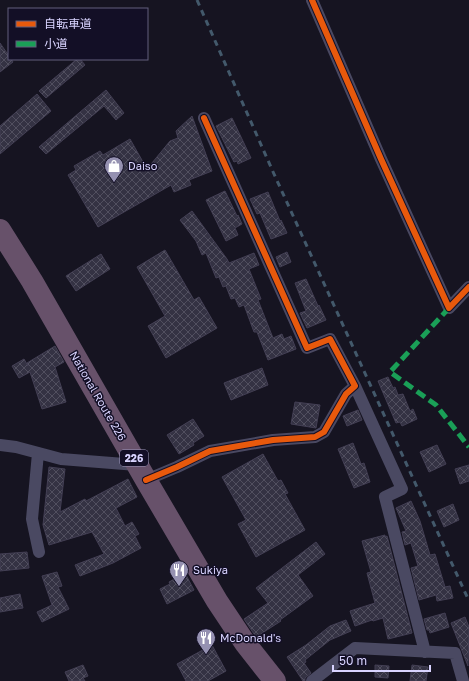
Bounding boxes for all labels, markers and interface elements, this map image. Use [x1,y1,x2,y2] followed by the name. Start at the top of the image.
[8,8,148,60] legend
[44,16,92,31] text: 自転車道
[44,36,68,51] text: 小道
[103,155,125,183] shop icon: Daiso
[128,159,158,172] place label: Daiso
[67,349,130,443] street label: National Route 226
[120,450,148,466] road number: 226
[168,559,190,587] restaurant icon: Sukiya
[193,563,228,576] place label: Sukiya
[195,627,217,655] restaurant icon: McDonald's
[220,631,281,644] place label: McDonald's
[333,647,430,673] scale bar
[339,653,367,668] text: 50 m

